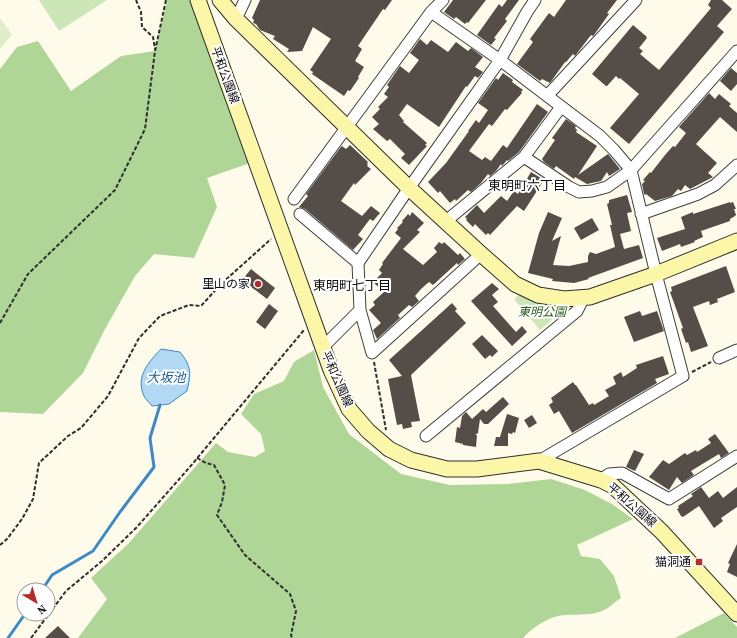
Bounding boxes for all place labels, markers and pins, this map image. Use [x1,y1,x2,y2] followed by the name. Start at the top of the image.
[202,276,250,292] place label: 里山の家
[253,279,263,289] marker: 里山の家
[655,554,691,570] place label: 猫洞通
[694,557,704,567] marker: 猫洞通

